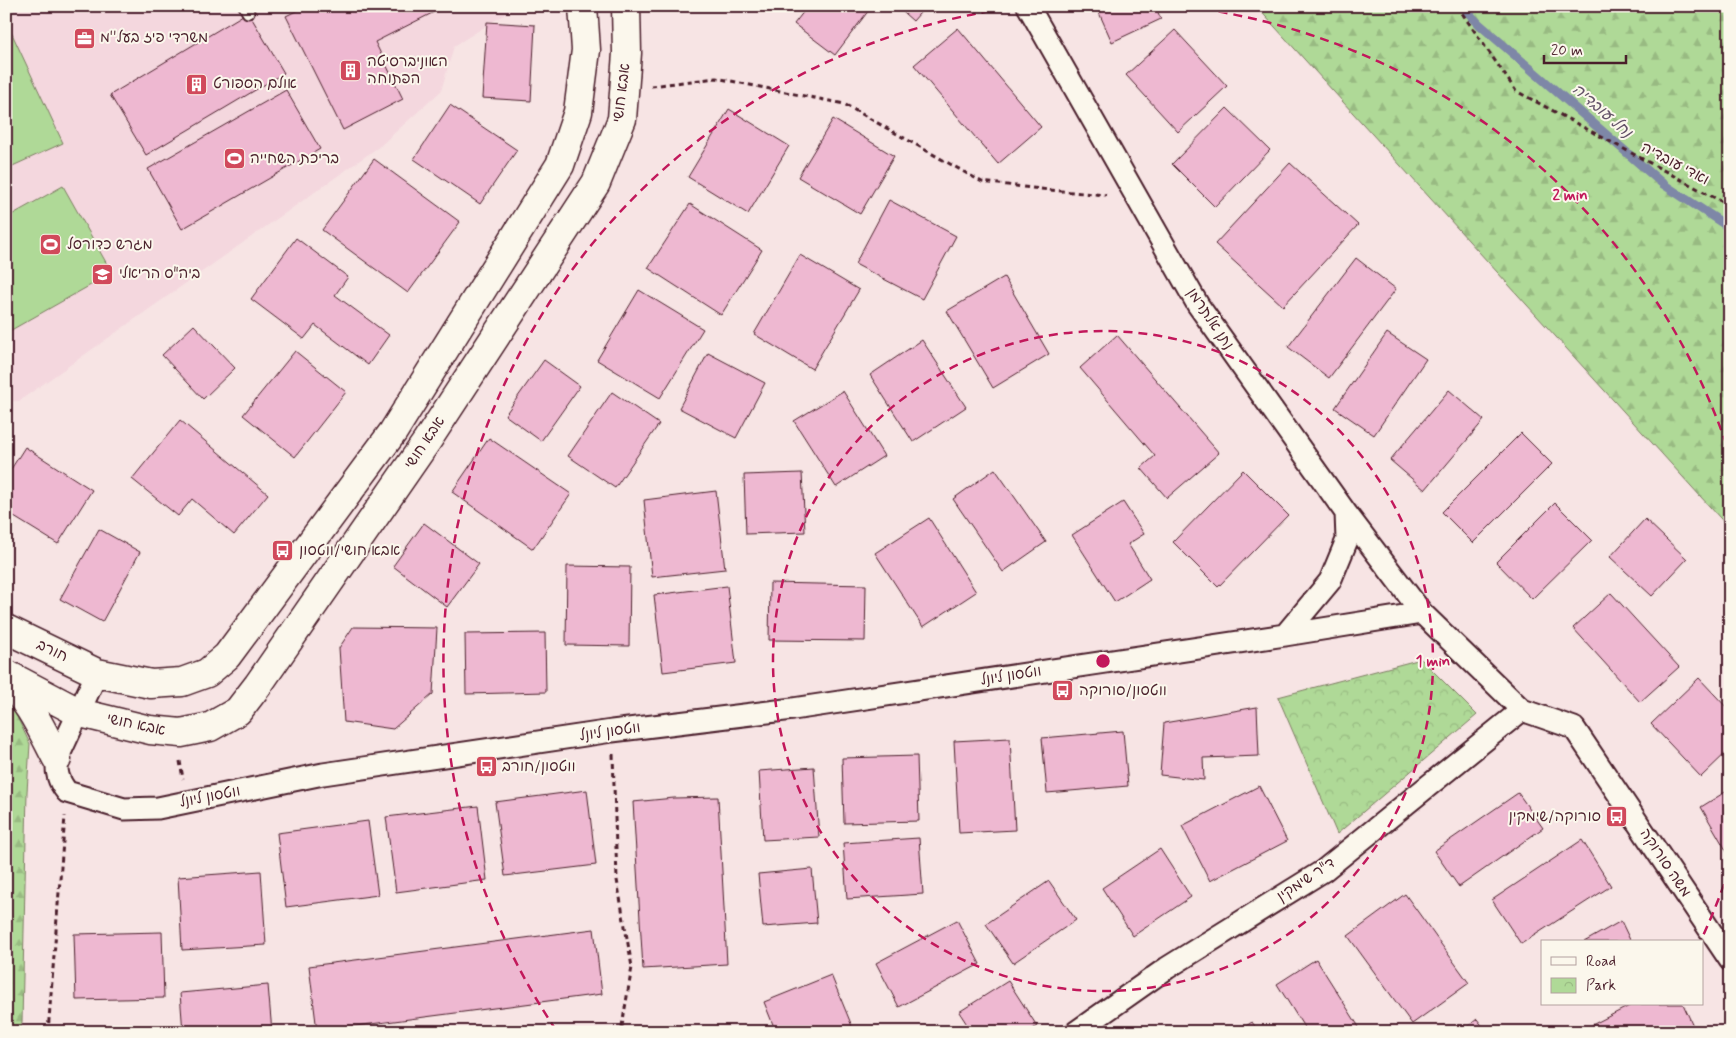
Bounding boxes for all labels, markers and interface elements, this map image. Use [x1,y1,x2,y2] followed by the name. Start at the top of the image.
[72,26,96,50] office icon: משרדי פיז בעל''מ
[100,28,208,48] place label: משרדי פיז בעל''מ
[1544,32,1626,64] scale bar
[1551,41,1583,61] text: 20 m
[367,52,448,89] place label: האוניברסיטה הפתוחה
[339,59,363,83] building icon: האוניברסיטה הפתוחה
[608,62,636,124] street label: אבא חושי
[185,72,209,96] building icon: אולם הספורט
[213,74,297,94] place label: אולם הספורט
[1568,79,1637,144] water label: נחל עובדיה
[1637,138,1713,190] street label: ואדי עובדיה
[222,147,246,171] sports icon: בריכת השחייה
[250,149,339,169] place label: בריכת השחייה
[1552,186,1588,206] text: 2 min
[39,233,63,257] sports icon: מגרש כדורסל
[67,235,153,255] place label: מגרש כדורסל
[91,262,115,286] school or university icon: ביה"ס הריאלי
[119,264,200,284] place label: ביה"ס הריאלי
[1182,284,1238,354] street label: נתן אלתרמן
[400,413,450,473] street label: אבא חושי
[271,539,295,563] bus stop icon: אבא חושי/ווטסון
[299,541,400,561] place label: אבא חושי/ווטסון
[33,635,71,667] street label: חורב
[1094,652,1112,670] centre of rings
[1416,652,1450,672] text: 1 min
[979,661,1043,691] street label: ווטסון ליונל
[1051,679,1075,703] bus stop icon: ווטסון/סורוקה
[1079,681,1167,701] place label: ווטסון/סורוקה
[105,709,167,741] street label: אבא חושי
[578,718,642,746] street label: ווטסון ליונל
[474,755,498,779] bus stop icon: ווטסון/חורב
[502,757,576,777] place label: ווטסון/חורב
[178,781,242,813] street label: ווטסון ליונל
[1605,805,1629,829] bus stop icon: סורוקה/שימקין
[1508,807,1601,827] place label: סורוקה/שימקין
[1635,825,1695,901] street label: משה סורוקה
[1273,853,1339,907] street label: ד"ר שימקין
[1541,940,1704,1006] legend
[1586,952,1616,972] text: Road
[1586,976,1616,996] text: Park

